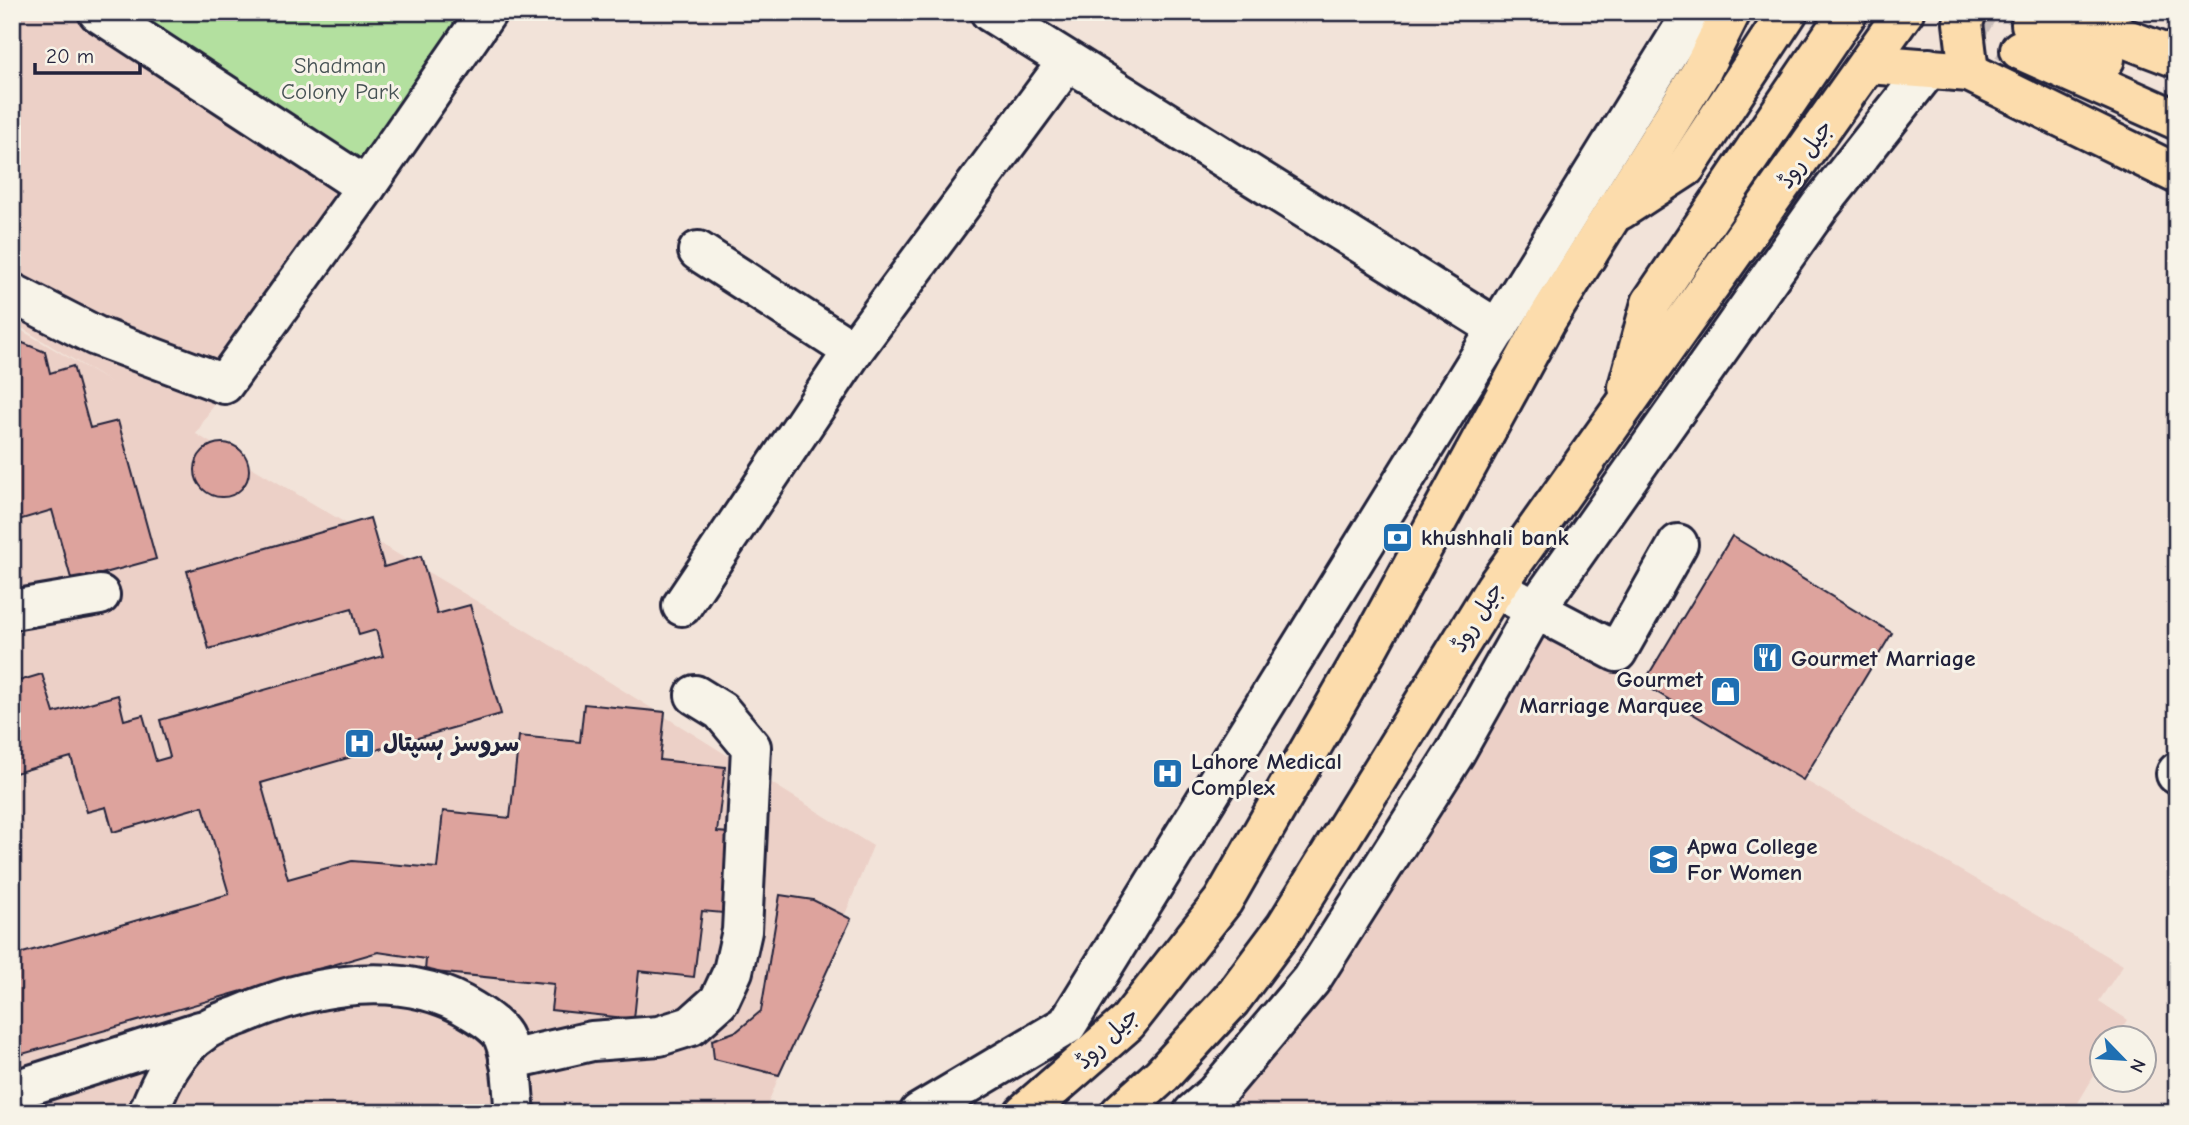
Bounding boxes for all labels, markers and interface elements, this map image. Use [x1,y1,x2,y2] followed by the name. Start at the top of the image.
[35,32,140,76] scale bar
[46,44,94,68] text: 20 m
[281,52,399,105] park label: Shadman Colony Park
[1772,115,1838,193] street label: جیل روڈ
[1381,520,1415,554] bank icon: khushhali bank
[1421,524,1569,551] place label: khushhali bank
[1445,577,1509,657] street label: جیل روڈ
[1751,641,1785,675] restaurant icon: Gourmet Marriage
[1791,645,1976,672] place label: Gourmet Marriage
[1519,666,1703,719] place label: Gourmet Marriage Marquee
[1709,675,1743,709] shop icon: Gourmet Marriage Marquee
[343,726,377,760] hospital icon: سروسز ہسپتال
[383,730,519,760] place label: سروسز ہسپتال
[1191,748,1342,801] place label: Lahore Medical Complex
[1151,757,1185,791] hospital icon: Lahore Medical Complex
[1687,833,1818,886] place label: Apwa College For Women
[1647,842,1681,876] school or university icon: Apwa College For Women
[1070,1001,1144,1075] street label: جیل روڈ
[2088,1024,2158,1094] north arrow
[2125,1055,2150,1076] text: N

